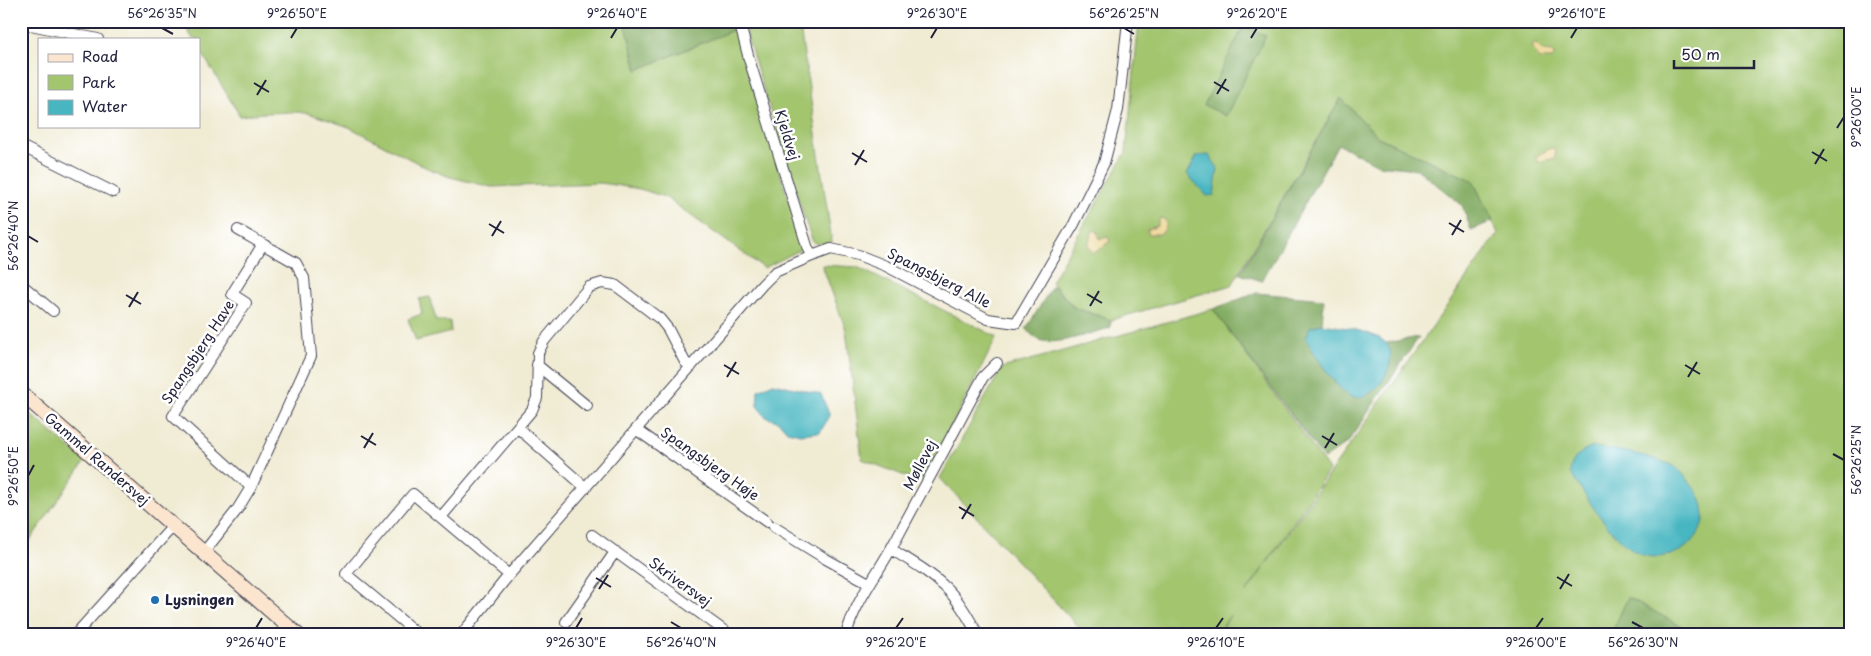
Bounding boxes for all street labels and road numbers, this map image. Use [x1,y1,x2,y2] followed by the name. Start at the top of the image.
[770,107,805,163] street label: Kjeldvej
[884,242,995,313] street label: Spangsbjerg Alle
[156,296,239,408] street label: Spangsbjerg Have
[40,407,154,510] street label: Gammel Randersvej
[657,422,764,505] street label: Spangsbjerg Høje
[898,436,942,494] street label: Møllevej
[645,552,716,611] street label: Skriversvej

